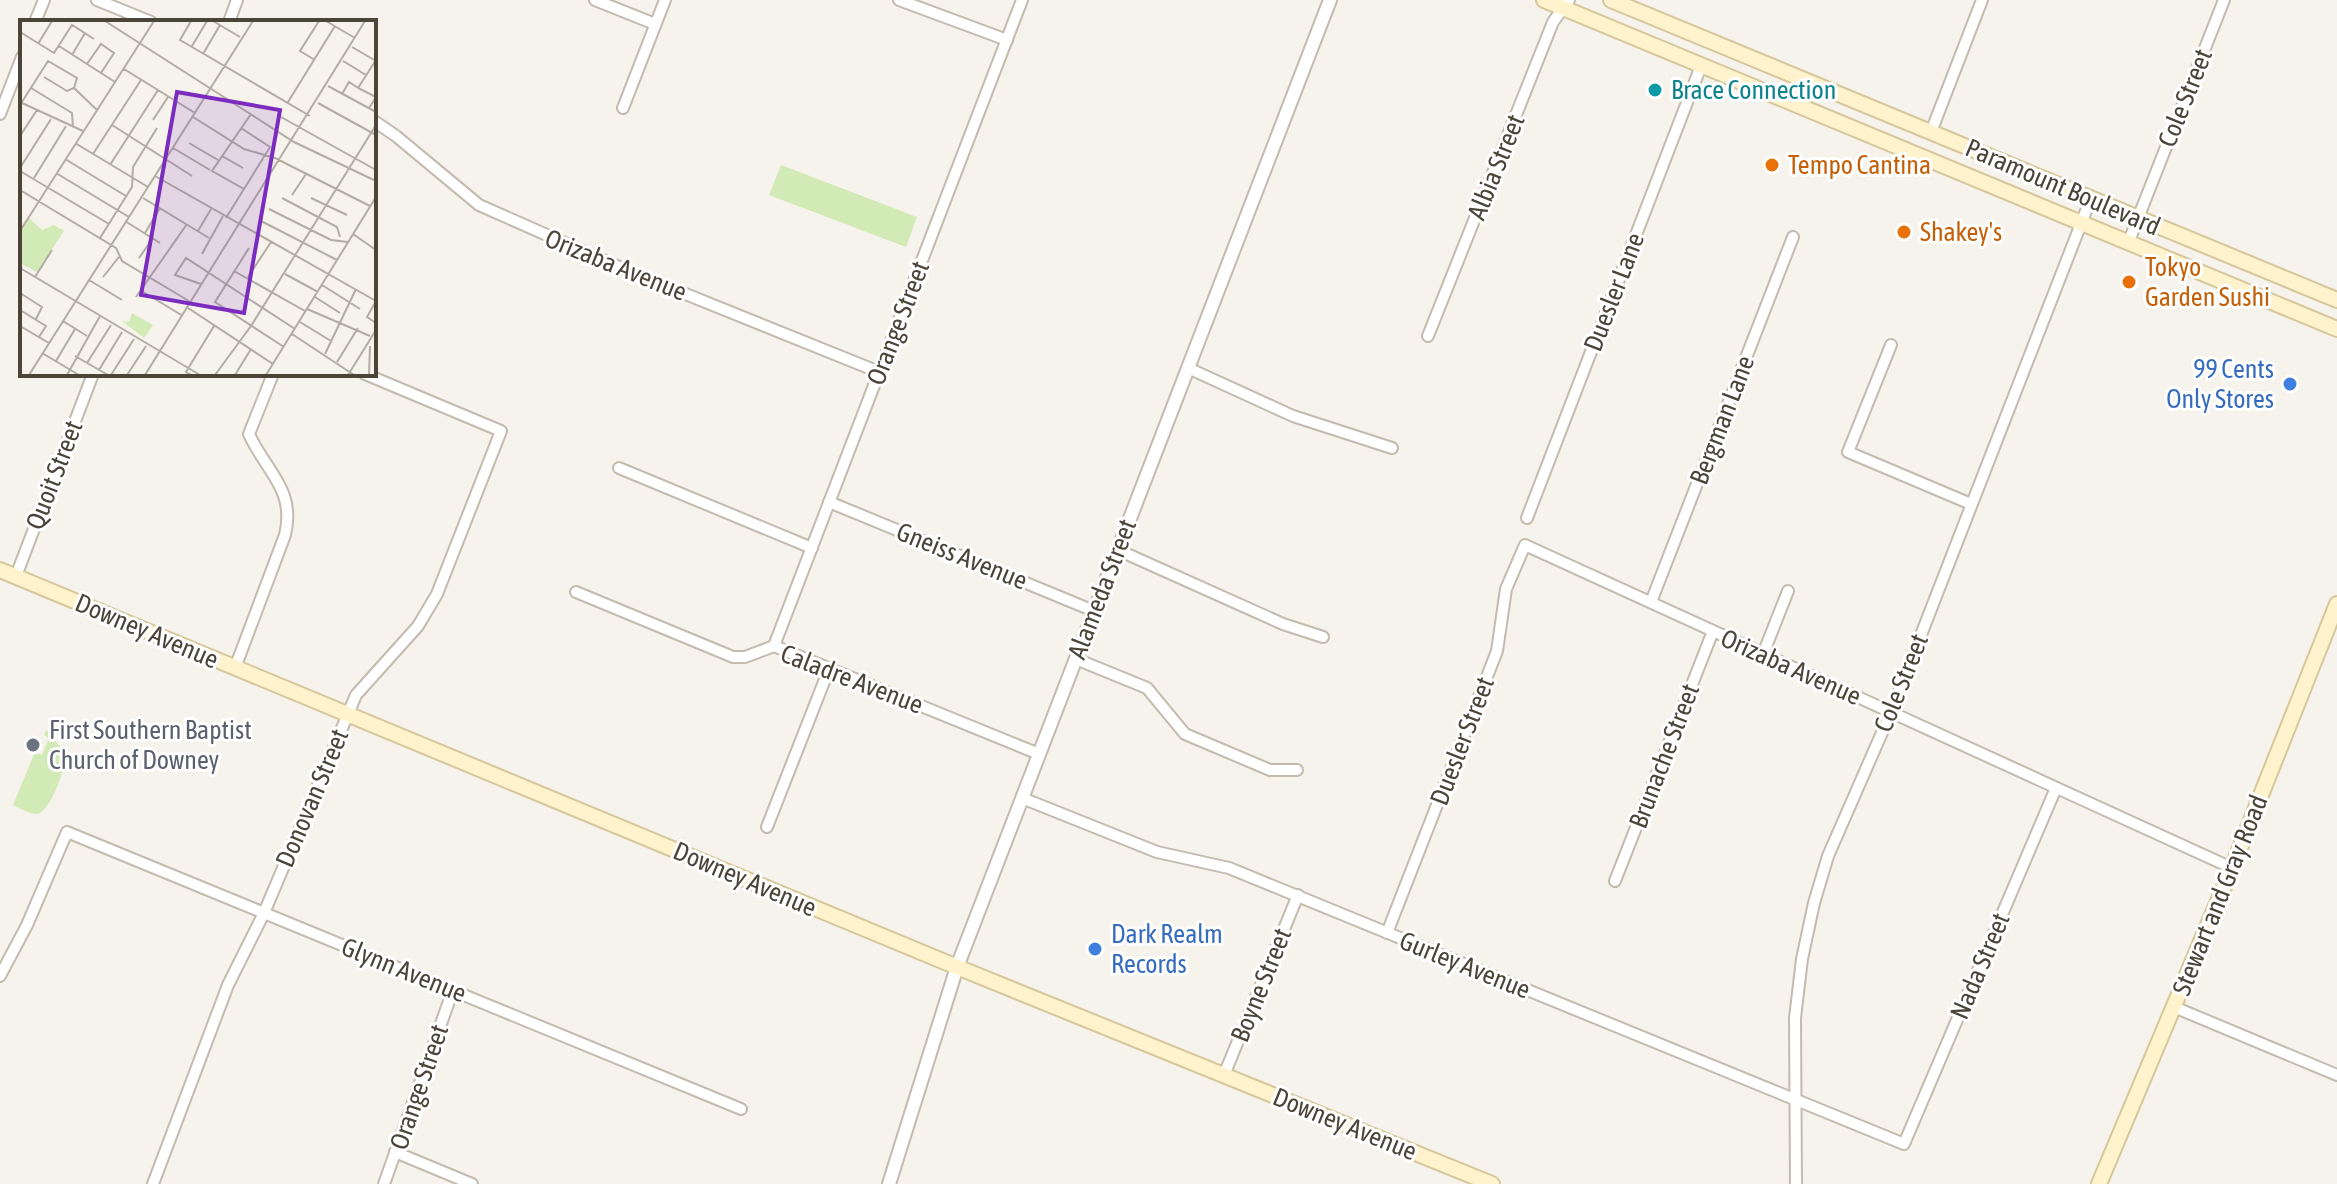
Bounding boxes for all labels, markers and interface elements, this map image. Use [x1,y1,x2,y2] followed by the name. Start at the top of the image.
[20,20,376,376] inset map
[2152,45,2218,151] street label: Cole Street
[1671,75,1836,105] place label: Brace Connection
[1646,81,1664,99] marker: Brace Connection
[1461,110,1531,224] street label: Albia Street
[1961,132,2165,242] street label: Paramount Boulevard
[1788,150,1931,180] place label: Tempo Cantina
[1763,156,1781,174] marker: Tempo Cantina
[1920,217,2002,247] place label: Shakey's
[541,223,691,307] street label: Orizaba Avenue
[1895,223,1913,241] marker: Shakey's
[1578,229,1650,355] street label: Duesler Lane
[2145,252,2270,312] place label: Tokyo Garden Sushi
[861,257,935,389] street label: Orange Street
[2120,273,2138,291] marker: Tokyo Garden Sushi
[1684,351,1760,489] street label: Bergman Lane
[2166,354,2274,414] place label: 99 Cents Only Stores
[2281,375,2299,393] marker: 99 Cents Only Stores
[20,416,88,534] street label: Quoit Street
[1062,515,1142,663] street label: Alameda Street
[892,516,1032,596] street label: Gneiss Avenue
[71,587,223,675] street label: Downey Avenue
[1716,623,1866,711] street label: Orizaba Avenue
[1868,630,1934,736] street label: Cole Street
[777,638,927,720] street label: Caladre Avenue
[1424,673,1500,809] street label: Duesler Street
[1623,680,1705,832] street label: Brunache Street
[49,715,252,775] place label: First Southern Baptist Church of Downey
[269,724,355,872] street label: Donovan Street
[24,736,42,754] marker: First Southern Baptist Church of Downey
[2166,791,2274,999] street label: Stewart and Gray Road
[669,835,821,923] street label: Downey Avenue
[1944,908,2016,1024] street label: Nada Street
[1111,919,1223,979] place label: Dark Realm Records
[1225,924,1297,1046] street label: Boyne Street
[1395,925,1535,1005] street label: Gurley Avenue
[337,931,471,1009] street label: Glynn Avenue
[1086,940,1104,958] marker: Dark Realm Records
[384,1021,454,1153] street label: Orange Street
[1269,1082,1421,1166] street label: Downey Avenue

